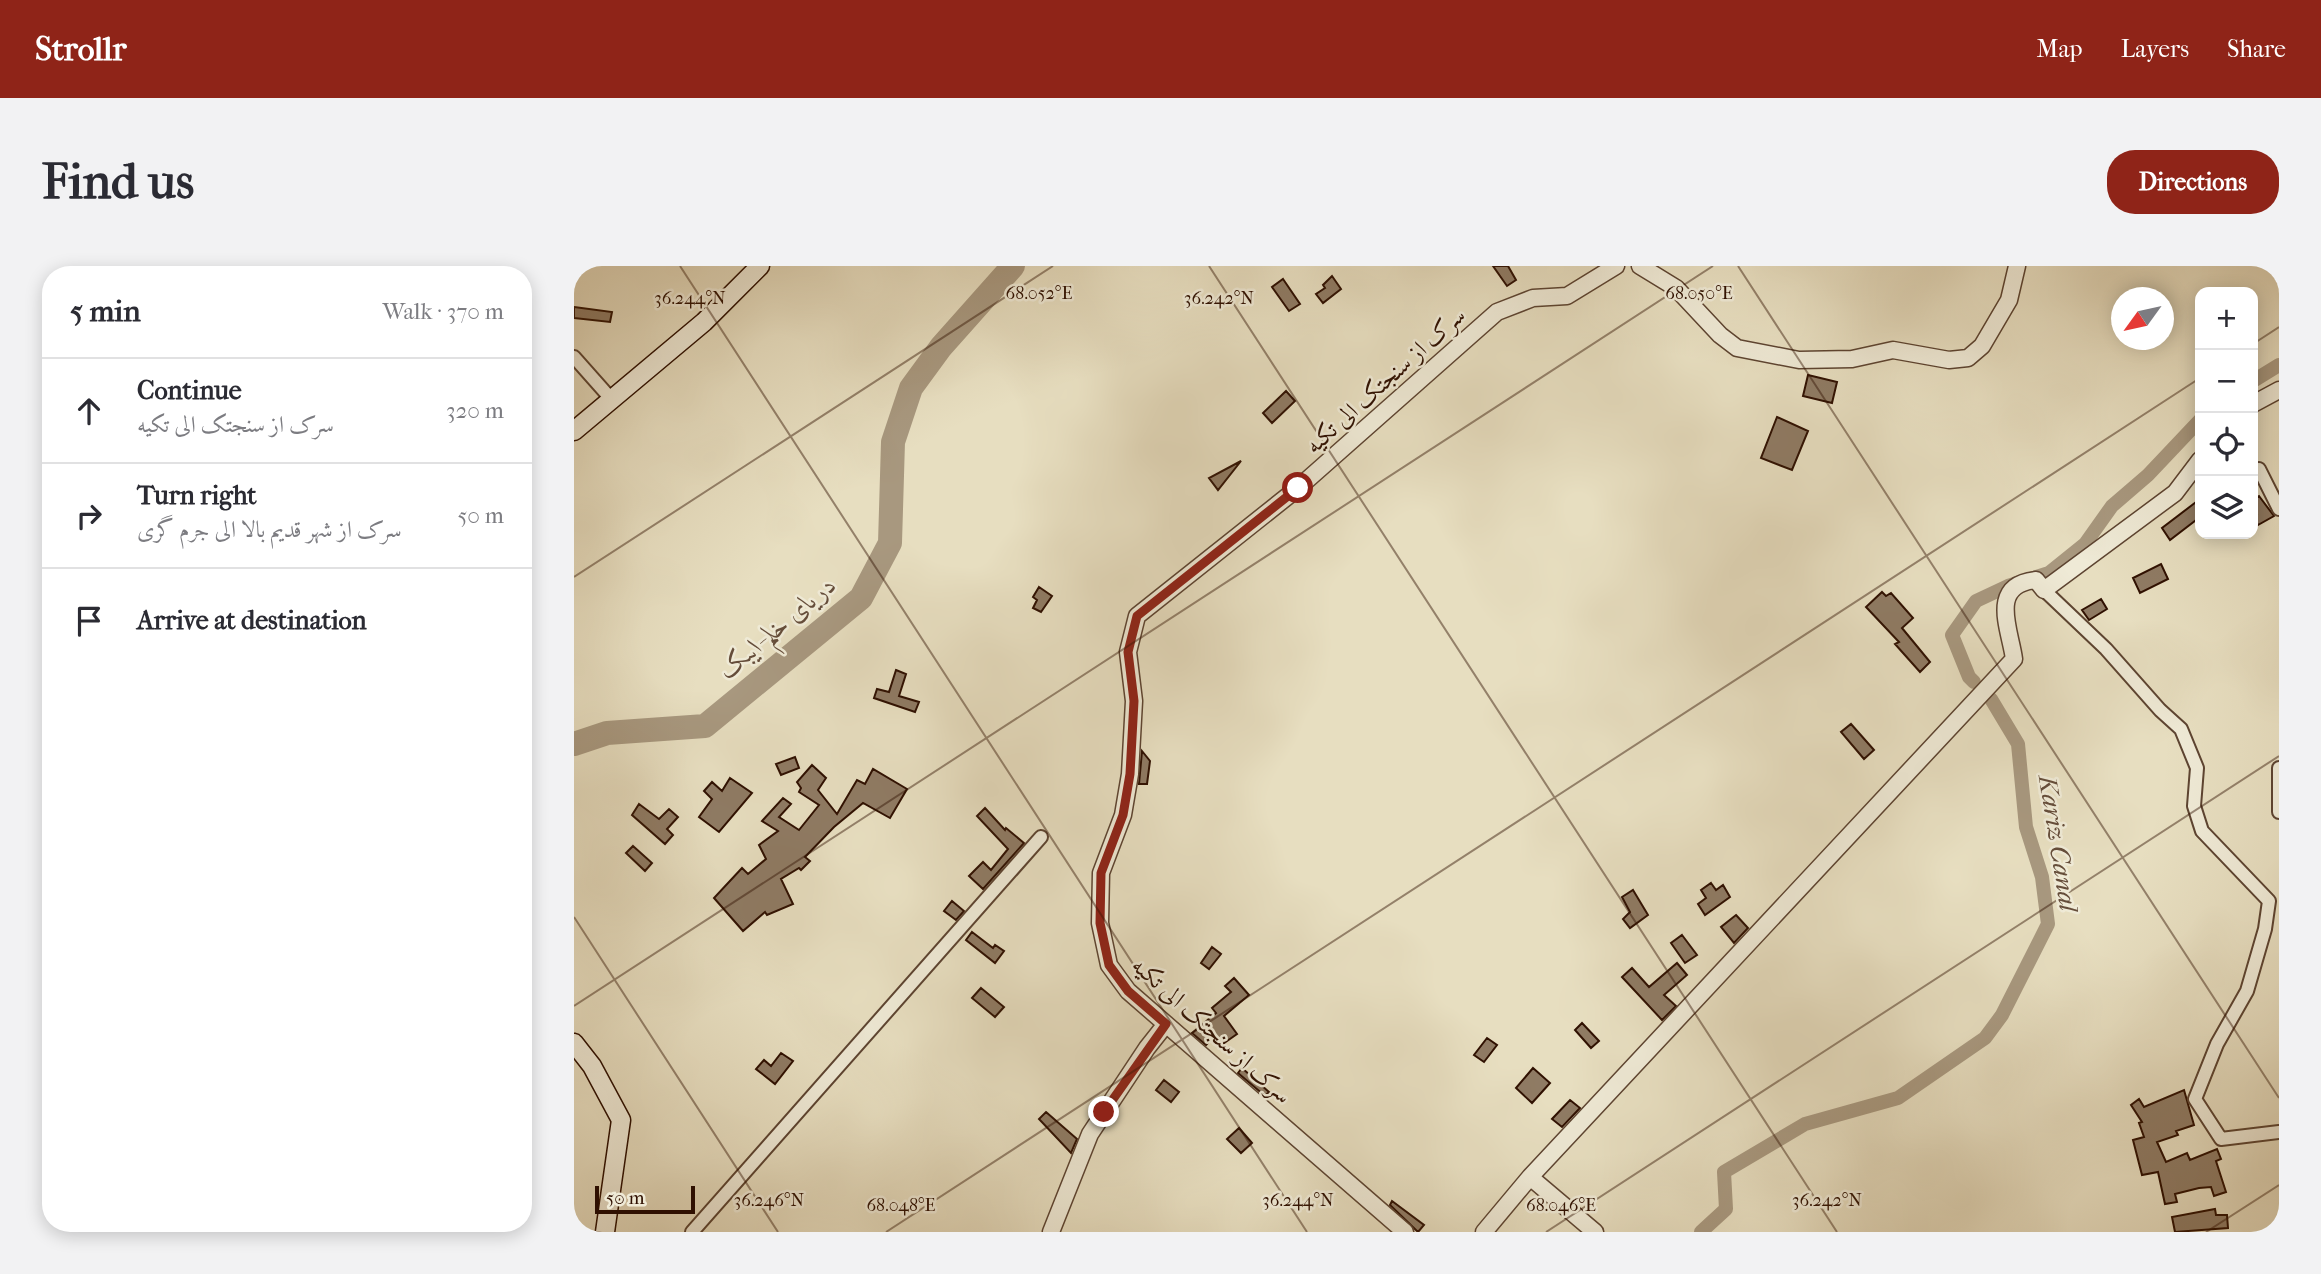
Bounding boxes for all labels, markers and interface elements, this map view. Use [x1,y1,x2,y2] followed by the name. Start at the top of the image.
[35,30,126,69] text: Strollr
[2037,35,2083,63] text: Map
[2121,35,2189,63] text: Layers
[2227,35,2286,63] text: Share
[2107,150,2279,214] button: Directions
[42,153,194,211] text: Find us
[1006,283,1072,304] text: 68.052°E
[1665,283,1733,304] text: 68.050°E
[2111,287,2174,350] north arrow
[2195,287,2258,539] map controls
[2195,287,2258,350] button: +
[654,288,726,309] text: 36.244°N
[1184,288,1254,309] text: 36.242°N
[70,294,141,329] text: 5 min
[382,298,504,325] text: Walk · 370 m
[1299,301,1472,461] street label: سرک از سنجتک الی تکیه
[2195,350,2258,413] button: −
[137,375,242,406] text: Continue
[70,392,108,430] icon: ahead
[446,397,504,424] text: 320 m
[137,411,334,438] text: سرک از سنجتک الی تکیه
[2195,413,2258,476] button: locate
[1282,472,1313,503] route start
[2195,476,2258,539] button: layers
[137,480,257,511] text: Turn right
[70,497,108,535] icon: right
[457,502,504,529] text: 50 m
[137,516,402,543] text: سرک از شهر قدیم بالا الی جرم گری
[712,569,849,693] water label: دریای خلم-ایبک
[70,602,108,640] icon: arrive
[137,605,367,636] text: Arrive at destination
[2032,771,2084,916] water label: Kariz Canal
[1125,951,1298,1111] street label: سرک از سنجتک الی تکیه
[1088,1096,1119,1127] route end
[595,1183,695,1215] scale bar
[606,1187,645,1209] text: 50 m
[734,1190,805,1211] text: 36.246°N
[1262,1190,1334,1211] text: 36.244°N
[1792,1190,1862,1211] text: 36.242°N
[866,1195,936,1216] text: 68.048°E
[1526,1195,1596,1216] text: 68.046°E

